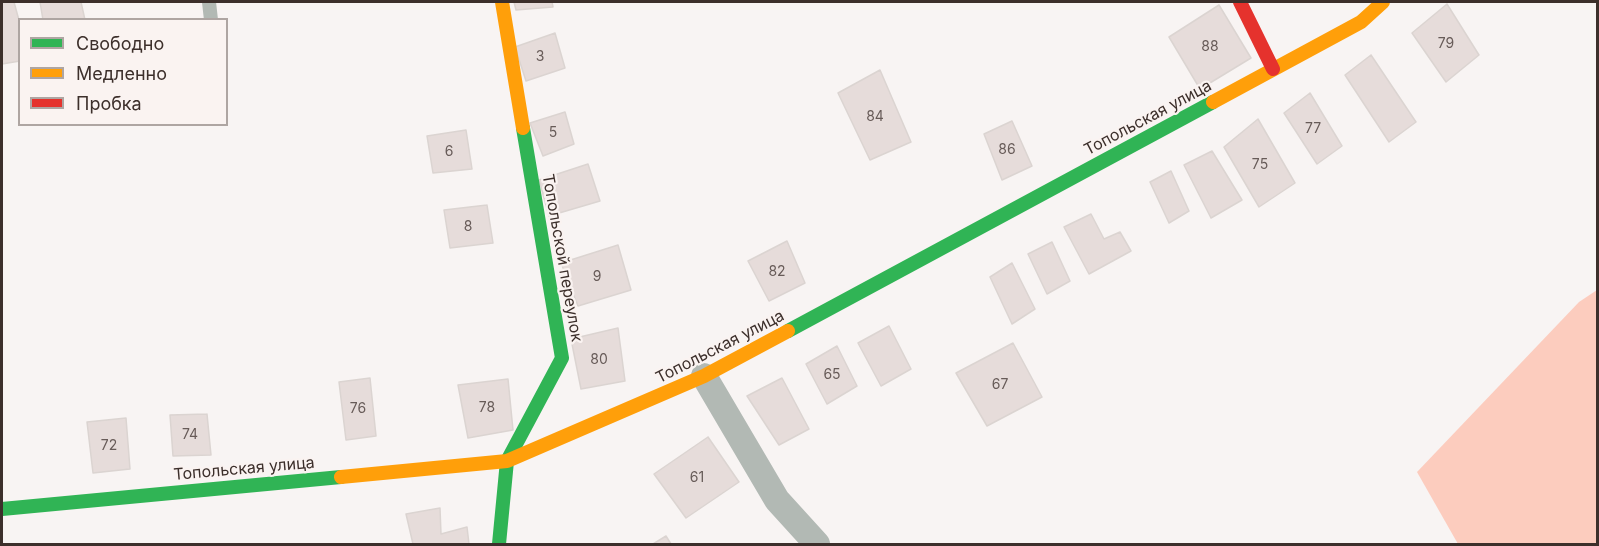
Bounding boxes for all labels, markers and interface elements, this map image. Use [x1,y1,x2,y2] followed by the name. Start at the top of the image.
[18,18,228,126] legend
[76,33,164,54] text: Свободно
[1438,36,1454,52] house number: 79
[1201,39,1219,55] house number: 88
[536,49,544,65] house number: 3
[76,63,167,84] text: Медленно
[1081,76,1215,160] street label: Топольская улица
[76,93,142,114] text: Пробка
[866,109,884,125] house number: 84
[1305,121,1321,137] house number: 77
[549,125,557,141] house number: 5
[998,142,1016,158] house number: 86
[445,144,453,160] house number: 6
[1252,157,1268,173] house number: 75
[538,173,586,343] street label: Топольской переулок
[464,219,472,235] house number: 8
[768,264,786,280] house number: 82
[593,269,601,285] house number: 9
[653,306,787,388] street label: Топольская улица
[590,352,608,368] house number: 80
[823,367,841,383] house number: 65
[992,377,1008,393] house number: 67
[479,400,495,416] house number: 78
[350,401,366,417] house number: 76
[182,427,198,443] house number: 74
[101,438,117,454] house number: 72
[173,453,315,485] street label: Топольская улица
[690,470,704,486] house number: 61

